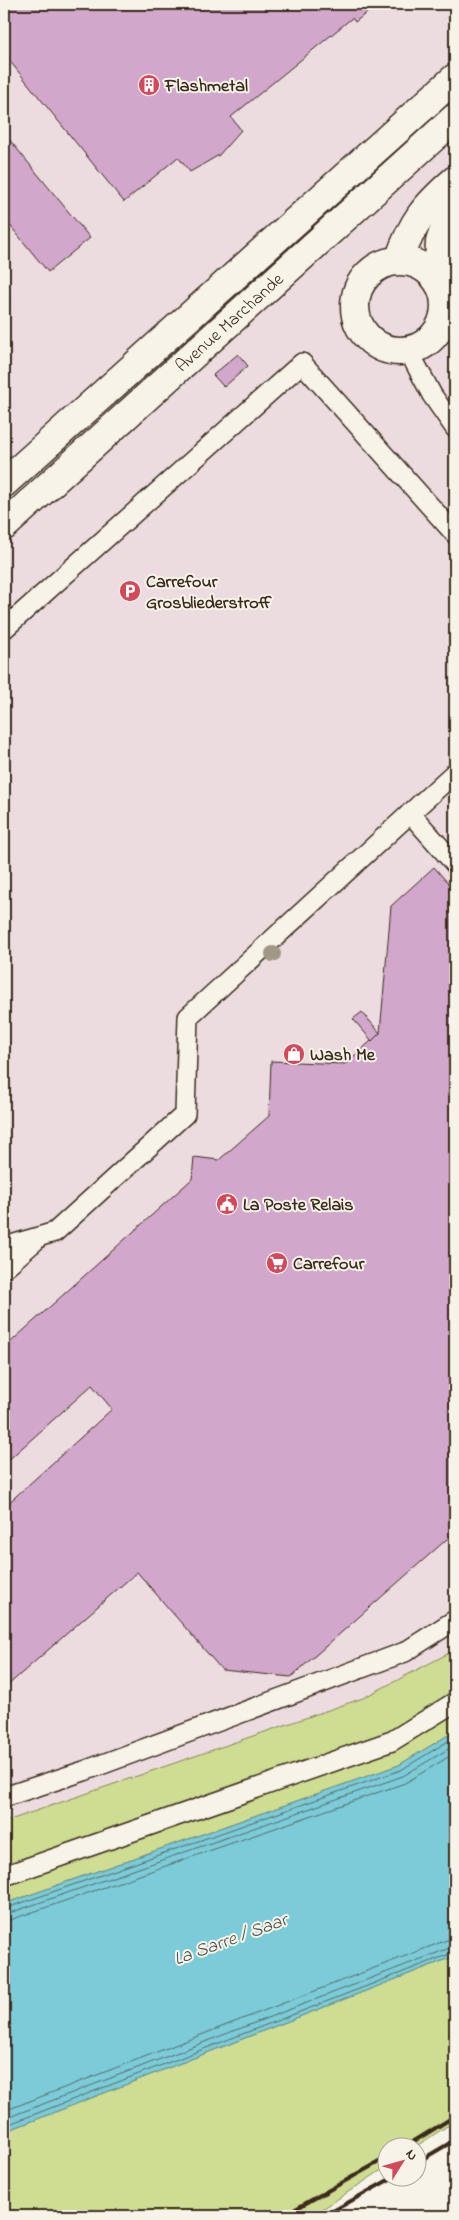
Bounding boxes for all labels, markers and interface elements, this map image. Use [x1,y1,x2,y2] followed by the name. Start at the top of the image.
[137,73,161,97] building icon: Flashmetal
[164,74,248,100] place label: Flashmetal
[170,267,291,379] street label: Avenue Marchande
[146,570,273,617] place label: Carrefour Grosbliederstroff
[118,579,142,603] parking icon: Carrefour Grosbliederstroff
[282,1042,306,1066] shop icon: Wash Me
[310,1043,376,1069] place label: Wash Me
[215,1192,239,1216] public building icon: La Poste Relais
[243,1193,354,1219] place label: La Poste Relais
[265,1251,289,1275] supermarket icon: Carrefour
[293,1252,365,1278] place label: Carrefour
[170,1907,293,1973] water label: La Sarre / Saar
[376,2138,426,2188] north arrow
[400,2145,422,2165] text: N

